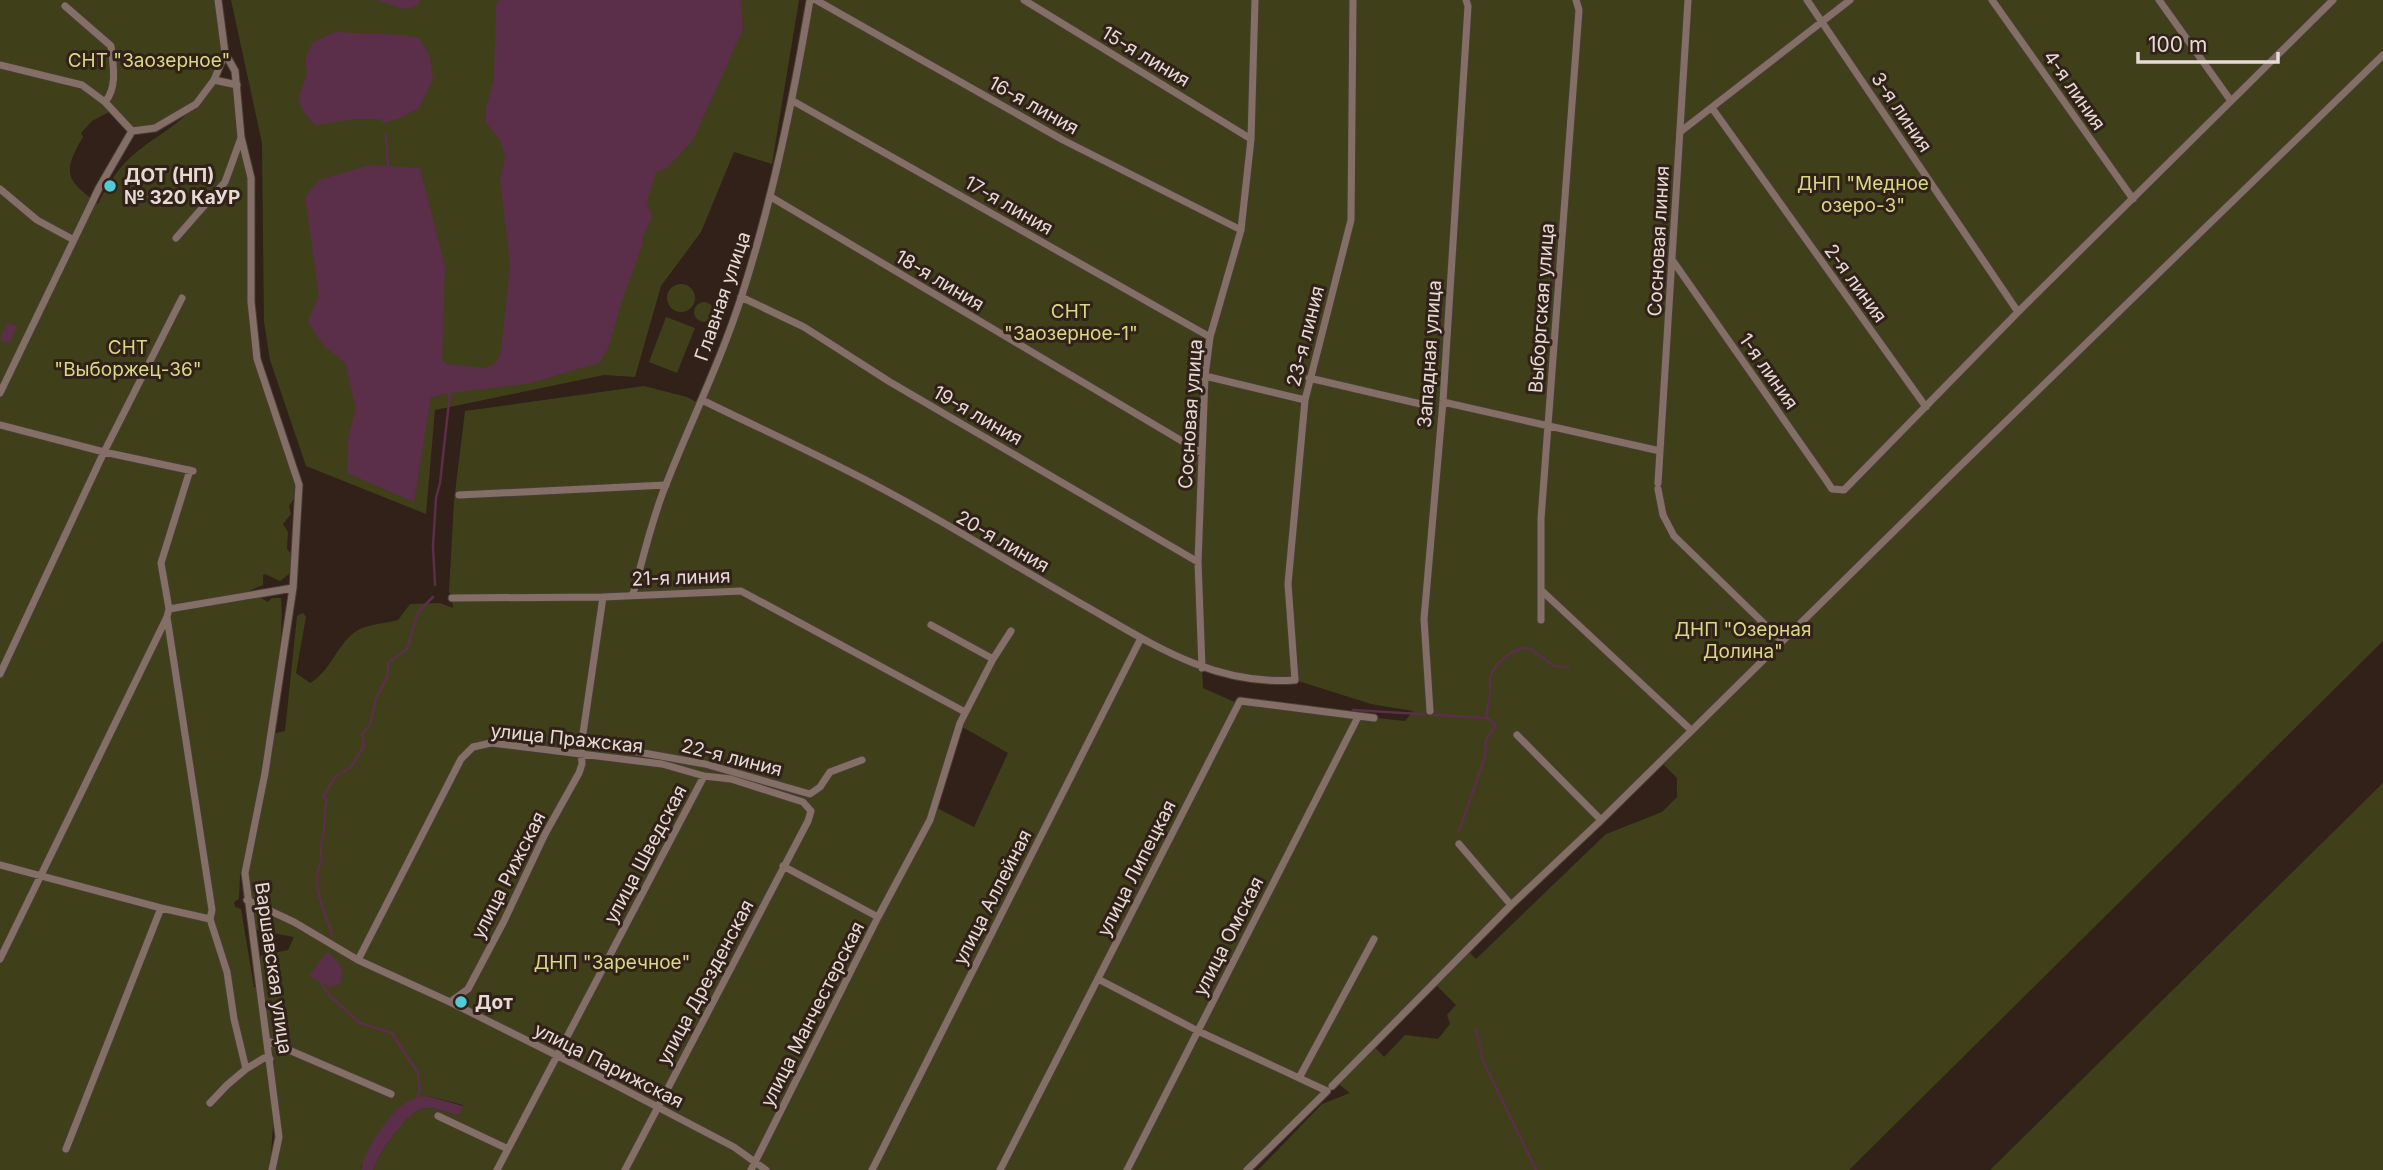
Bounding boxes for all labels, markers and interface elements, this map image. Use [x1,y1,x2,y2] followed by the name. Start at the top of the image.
[1097,21,1194,92] street label: 15-я линия
[2138,21,2278,65] scale bar
[2148,32,2207,57] text: 100 m
[2039,46,2110,135] street label: 4-я линия
[68,49,230,72] park label: СНТ "Заозерное"
[1866,68,1937,157] street label: 3-я линия
[985,71,1083,140] street label: 16-я линия
[124,164,240,209] place label: ДОТ (НП) № 320 КаУР
[1643,165,1674,317] street label: Сосновая линия
[960,171,1057,240] street label: 17-я линия
[1797,172,1929,217] park label: ДНП "Медное озеро-3"
[102,178,118,194] marker: ДОТ (НП) № 320 КаУР
[1524,222,1559,394] street label: Выборгская улица
[690,229,755,364] street label: Главная улица
[1819,240,1892,327] street label: 2-я линия
[891,245,988,316] street label: 18-я линия
[1413,279,1446,429] street label: Западная улица
[1282,283,1329,389] street label: 23-я линия
[1004,300,1138,345] park label: СНТ "Заозерное-1"
[1734,329,1803,414] street label: 1-я линия
[54,336,202,381] park label: СНТ "Выборжец-36"
[1174,338,1207,490] street label: Сосновая улица
[929,381,1026,450] street label: 19-я линия
[952,506,1053,577] street label: 20-я линия
[631,564,731,591] street label: 21-я линия
[1674,618,1812,663] park label: ДНП "Озерная Долина"
[490,719,644,758] street label: улица Пражская
[679,734,785,781] street label: 22-я линия
[599,781,692,927] street label: улица Шведская
[1092,796,1181,940] street label: улица Липецкая
[466,808,550,943] street label: улица Рижская
[948,826,1037,969] street label: улица Аллейная
[1188,873,1268,1000] street label: улица Омская
[250,881,297,1056] street label: Варшавская улица
[652,896,759,1069] street label: улица Дрезденская
[756,918,869,1111] street label: улица Манчестерская
[534,951,690,974] park label: ДНП "Заречное"
[475,991,513,1014] place label: Дот
[453,994,469,1010] marker: Дот
[530,1018,687,1113] street label: улица Парижская

